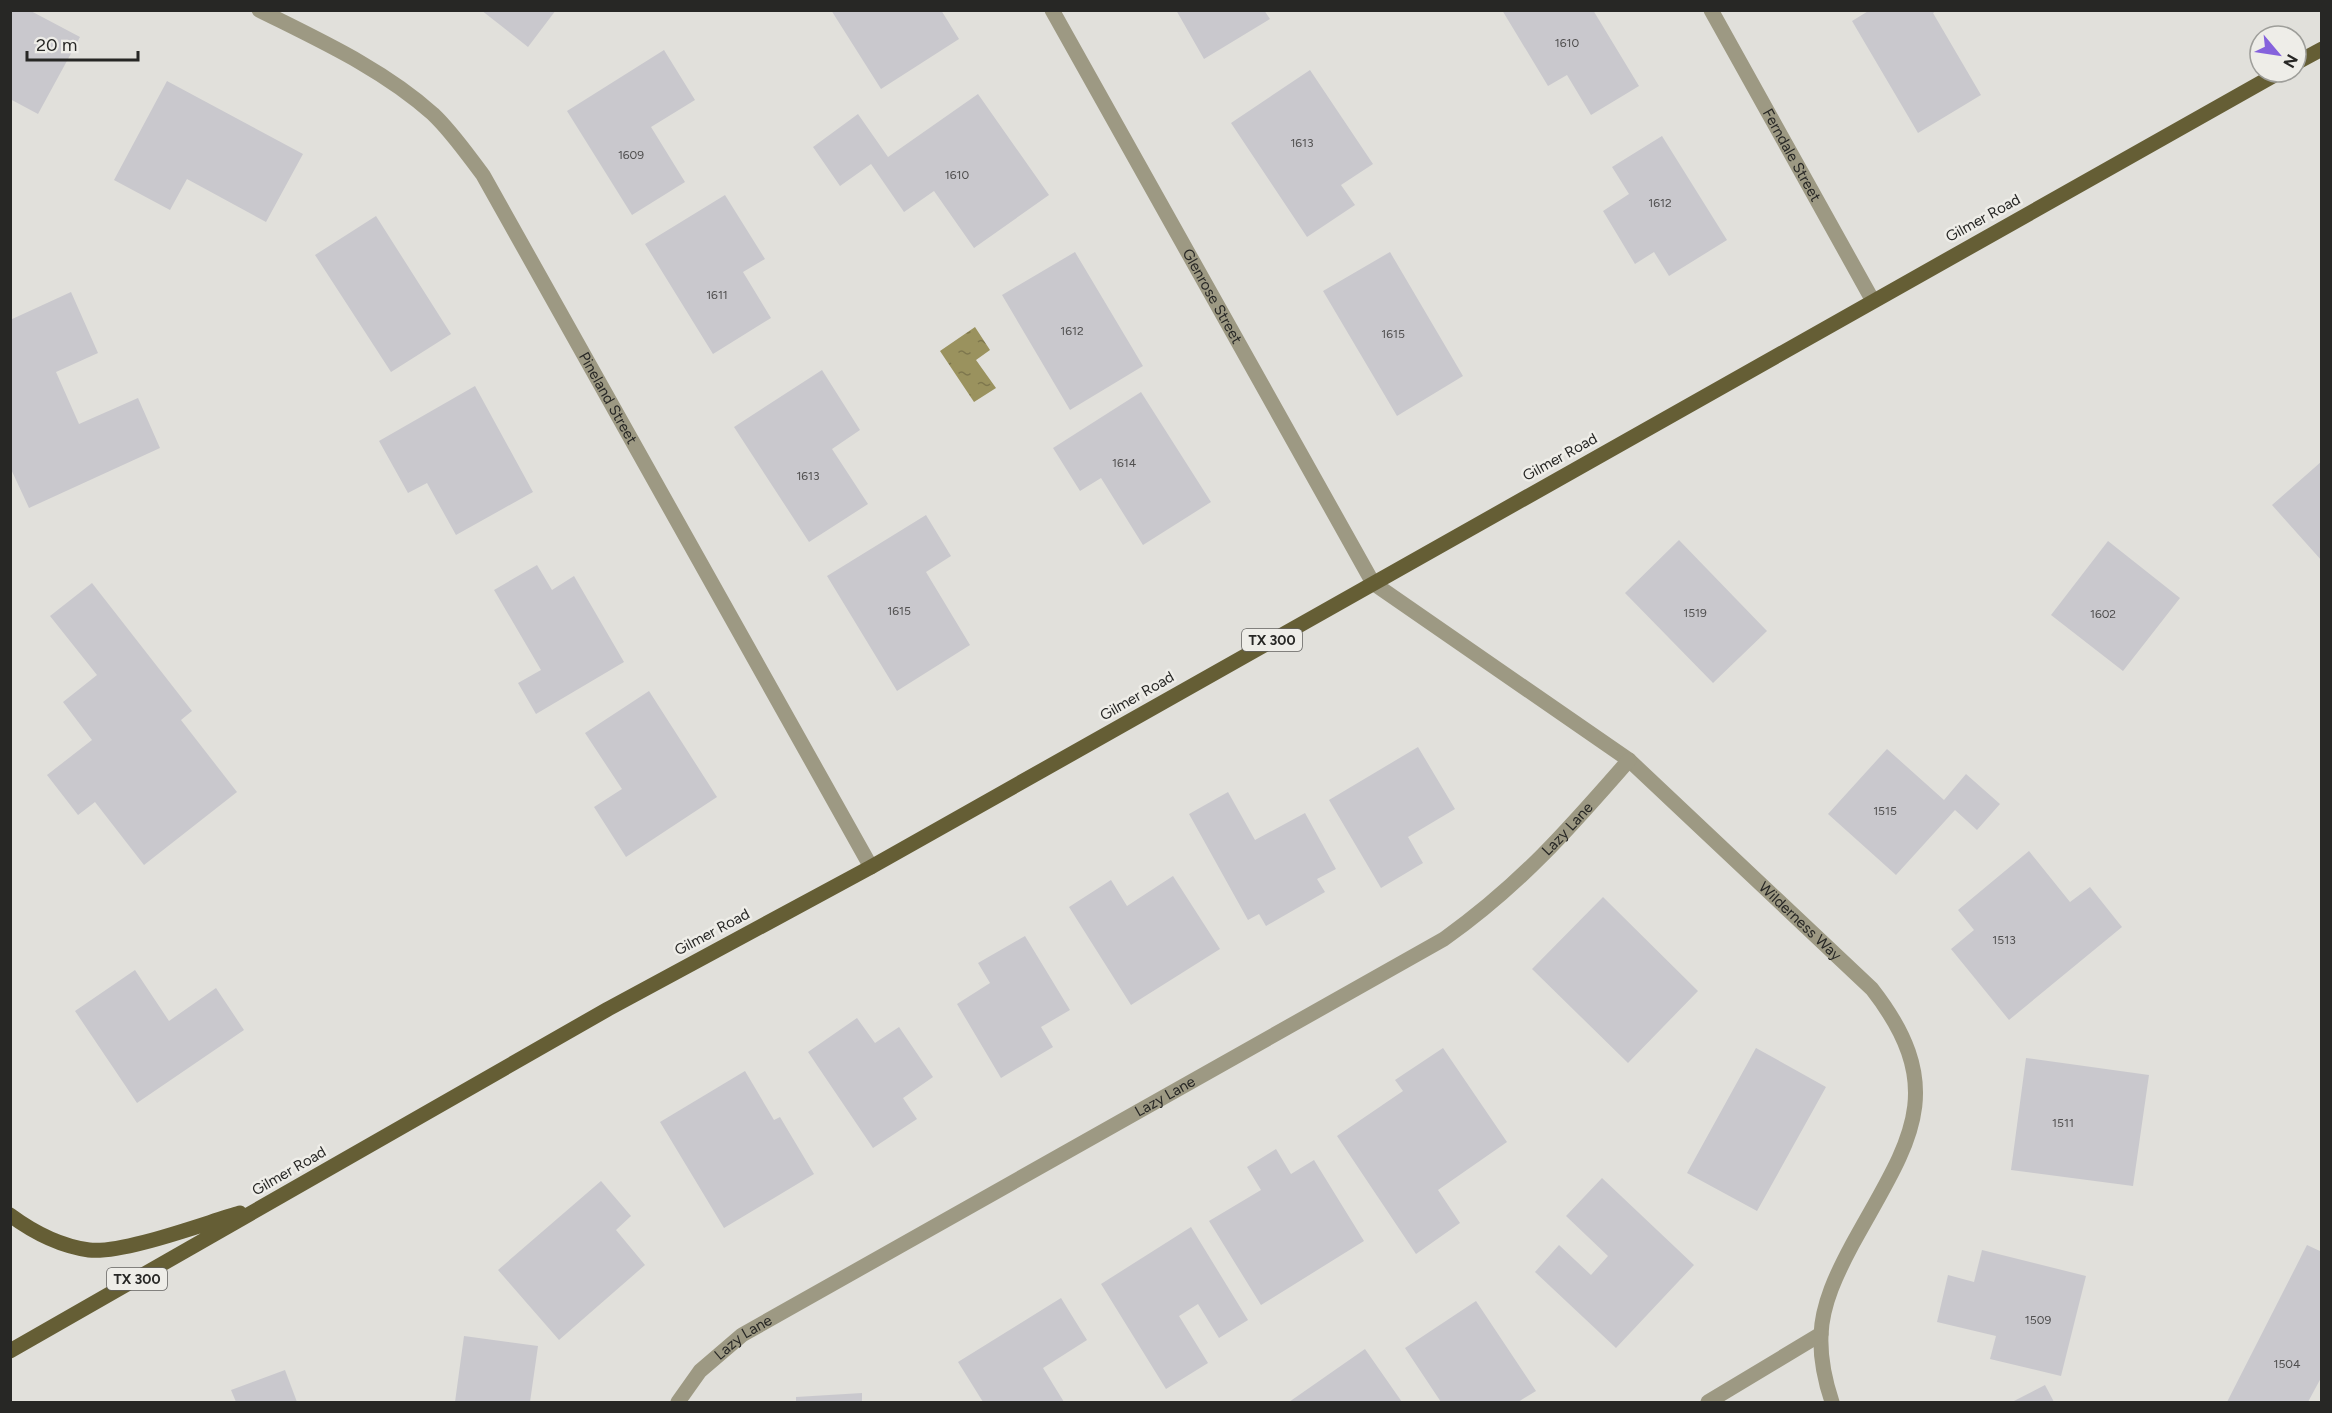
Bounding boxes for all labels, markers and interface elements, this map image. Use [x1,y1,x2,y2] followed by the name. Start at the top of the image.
[27,24,138,62] scale bar
[2248,24,2308,84] north arrow
[36,34,77,56] text: 20 m
[1555,36,1580,50] house number: 1610
[2279,51,2302,71] text: N
[1759,105,1825,205] street label: Ferndale Street
[1290,136,1314,150] house number: 1613
[618,148,644,162] house number: 1609
[945,168,970,182] house number: 1610
[1943,190,2023,246] street label: Gilmer Road
[1648,196,1672,210] house number: 1612
[1179,245,1246,347] street label: Glenrose Street
[706,288,728,302] house number: 1611
[1060,324,1084,338] house number: 1612
[1381,327,1405,341] house number: 1615
[575,349,641,447] street label: Pineland Street
[1520,429,1600,485] street label: Gilmer Road
[1112,456,1137,470] house number: 1614
[796,469,820,483] house number: 1613
[887,604,911,618] house number: 1615
[1683,606,1707,620] house number: 1519
[2090,607,2116,621] house number: 1602
[1242,629,1302,651] road number: TX 300
[1097,668,1177,724] street label: Gilmer Road
[1538,798,1597,859] street label: Lazy Lane
[1873,804,1897,818] house number: 1515
[1755,878,1845,964] street label: Wilderness Way
[671,905,753,959] street label: Gilmer Road
[1992,933,2016,947] house number: 1513
[1132,1072,1198,1121] street label: Lazy Lane
[2052,1116,2074,1130] house number: 1511
[249,1143,329,1199] street label: Gilmer Road
[107,1268,167,1290] road number: TX 300
[711,1311,775,1364] street label: Lazy Lane
[2025,1313,2051,1327] house number: 1509
[2273,1357,2301,1371] house number: 1504

